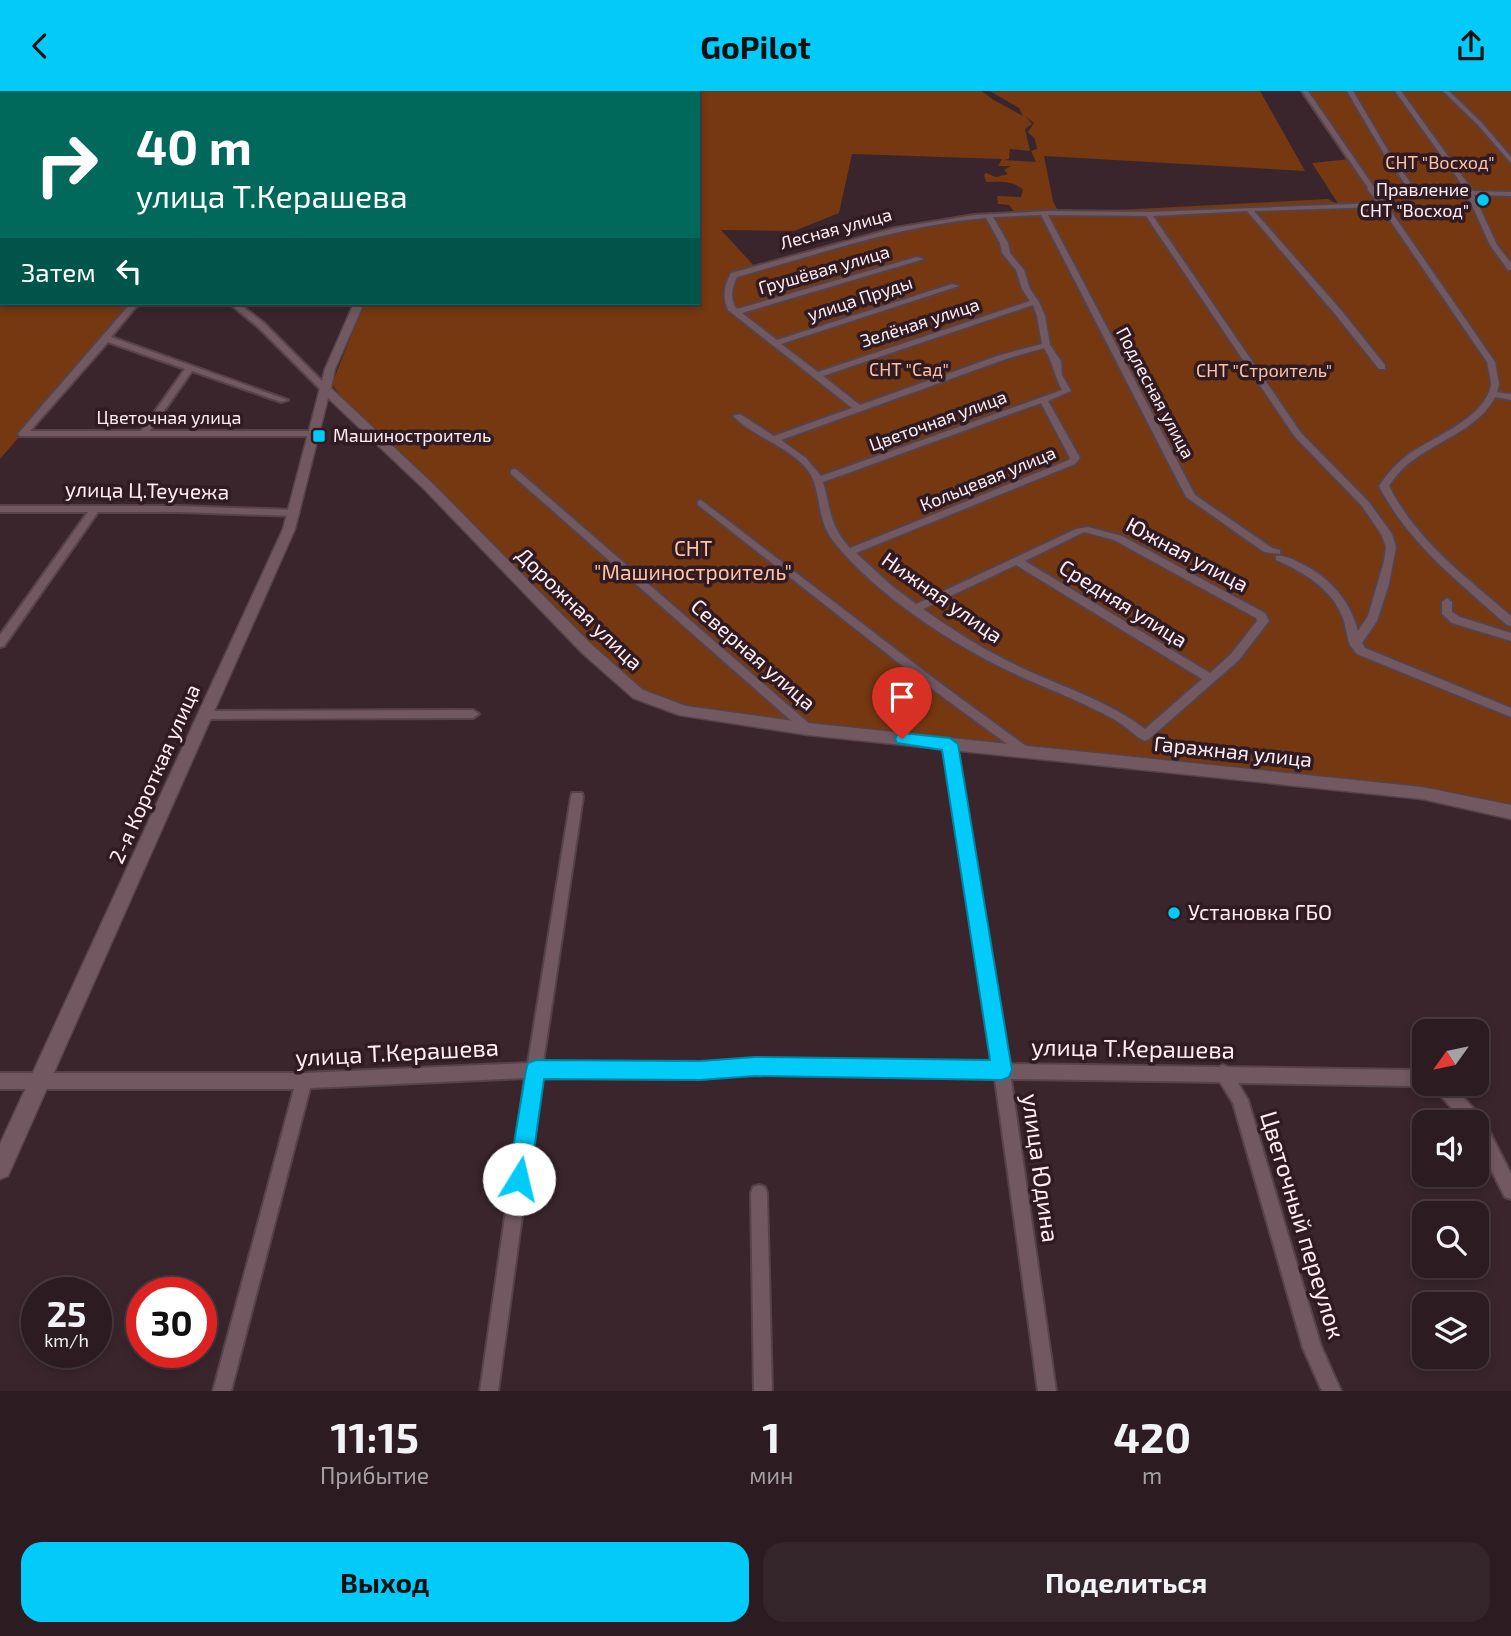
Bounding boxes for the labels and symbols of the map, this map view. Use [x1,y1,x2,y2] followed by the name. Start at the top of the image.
[1385,151,1495,173] park label: СНТ "Восход"
[1360,178,1469,221] place label: Правление СНТ "Восход"
[1475,192,1491,208] marker: Правление СНТ "Восход"
[777,203,894,254] street label: Лесная улица
[755,240,892,298] street label: Грушёвая улица
[804,271,915,325] street label: улица Пруды
[857,292,982,352] street label: Зелёная улица
[1112,323,1200,462] street label: Подлесная улица
[869,358,949,380] park label: СНТ "Сад"
[1196,359,1332,381] park label: СНТ "Строитель"
[866,385,1009,455] street label: Цветочная улица
[97,406,241,428] street label: Цветочная улица
[333,424,491,446] place label: Машиностроитель
[311,428,327,444] marker: Машиностроитель
[917,441,1059,515] street label: Кольцевая улица
[65,476,229,504] street label: улица Ц.Теучежа
[1122,511,1253,597] street label: Южная улица
[594,535,792,584] park label: СНТ "Машиностроитель"
[511,541,648,675] street label: Дорожная улица
[877,546,1008,648] street label: Нижняя улица
[1055,553,1192,653] street label: Средняя улица
[686,593,821,716] street label: Северная улица
[872,667,932,739] pin
[103,680,205,867] street label: 2-я Короткая улица
[1153,730,1314,772] street label: Гаражная улица
[1188,899,1332,924] place label: Установка ГБО
[1166,905,1182,921] marker: Установка ГБО
[1412,1019,1489,1095] north arrow
[1031,1031,1235,1065] street label: улица Т.Керашева
[294,1032,499,1072] street label: улица Т.Керашева
[1016,1092,1066,1244] street label: улица Юдина
[1254,1107,1352,1342] street label: Цветочный переулок
[482,1142,556,1216] position arrow
[126,1277,217,1368] speed limit sign: 30

